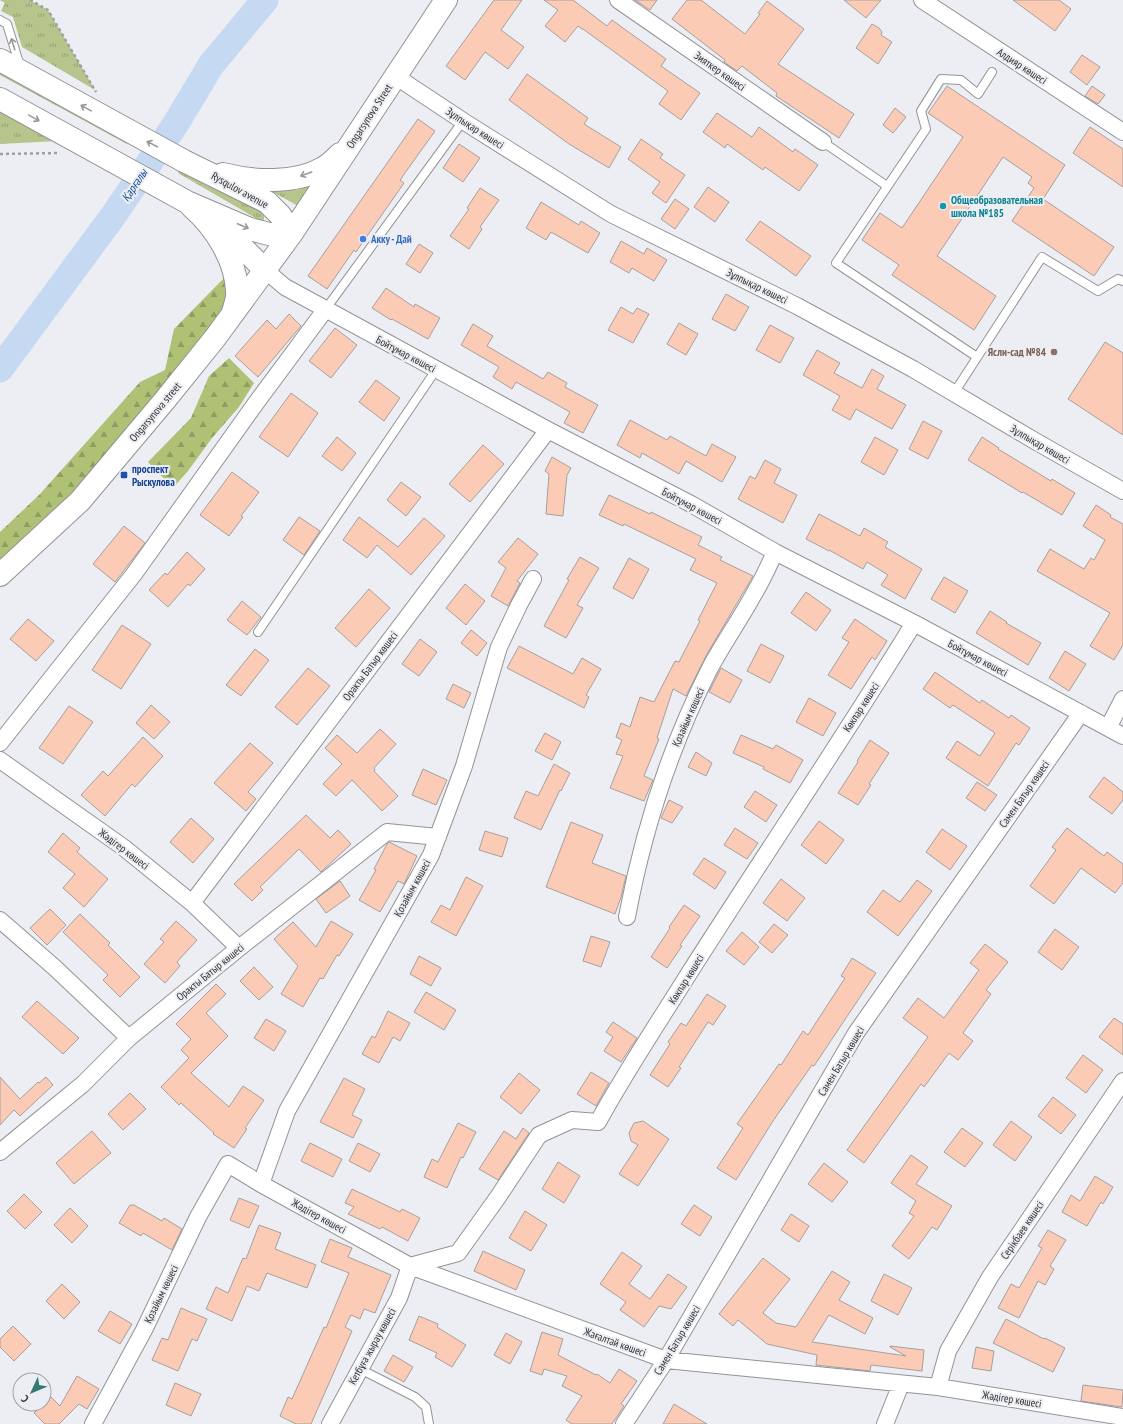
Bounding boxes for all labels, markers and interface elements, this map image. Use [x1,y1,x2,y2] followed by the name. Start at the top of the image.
[9,38,17,50] one-way arrow
[994,45,1050,87] street label: Алдияр көшесі
[692,48,748,94] street label: Зияткер көшесі
[343,81,395,151] street label: Ongarsynova Street
[81,104,93,112] one-way arrow
[443,104,507,152] street label: Зұлпықар көшесі
[28,115,40,123] one-way arrow
[146,140,158,147] one-way arrow
[118,165,151,204] water label: Қарғалы
[209,169,271,212] street label: Rysqulov avenue
[300,171,312,179] one-way arrow
[951,193,1043,220] place label: Общеобразовательная школа №185
[938,201,948,211] marker: Общеобразовательная школа №185
[236,222,248,230] one-way arrow
[370,232,412,246] place label: Акку - Дай
[358,234,368,244] marker: Акку - Дай
[724,265,790,307] street label: Зұлпықар көшесі
[374,332,438,376] street label: Бойтұмар көшесі
[988,345,1047,359] place label: Ясли-сад №84
[1049,347,1059,357] marker: Ясли-сад №84
[126,379,184,445] street label: Ongarsynova street
[1008,421,1072,467] street label: Зұлпықар көшесі
[132,462,175,489] place label: проспект Рыскулова
[119,470,129,480] marker: проспект Рыскулова
[660,484,724,528] street label: Бойтұмар көшесі
[339,629,401,703] street label: Оракты Батыр көшесі
[946,636,1010,680] street label: Бойтұмар көшесі
[840,680,882,734] street label: Көкпар көшесі
[669,685,707,749] street label: Қозайым көшесі
[996,758,1052,830] street label: Самен Батыр көшесі
[95,825,152,873] street label: Жәдігер көшесі
[391,857,433,919] street label: Қозайым көшесі
[173,940,247,1004] street label: Оракты Батыр көшесі
[665,951,707,1007] street label: Көкпар көшесі
[815,1024,867,1098] street label: Самен Батыр көшесі
[289,1195,349,1237] street label: Жәдігер көшесі
[997,1198,1047,1262] street label: Серікбаев көшесі
[141,1262,181,1326] street label: Қозайым көшесі
[651,1303,703,1377] street label: Самен Батыр көшесі
[345,1305,399,1387] street label: Кетбұға жырау көшесі
[581,1324,648,1360] street label: Жағалтай көшесі
[12,1372,52,1412] north arrow
[980,1387,1043,1411] street label: Жәдігер көшесі
[18,1392,32,1406] text: С

